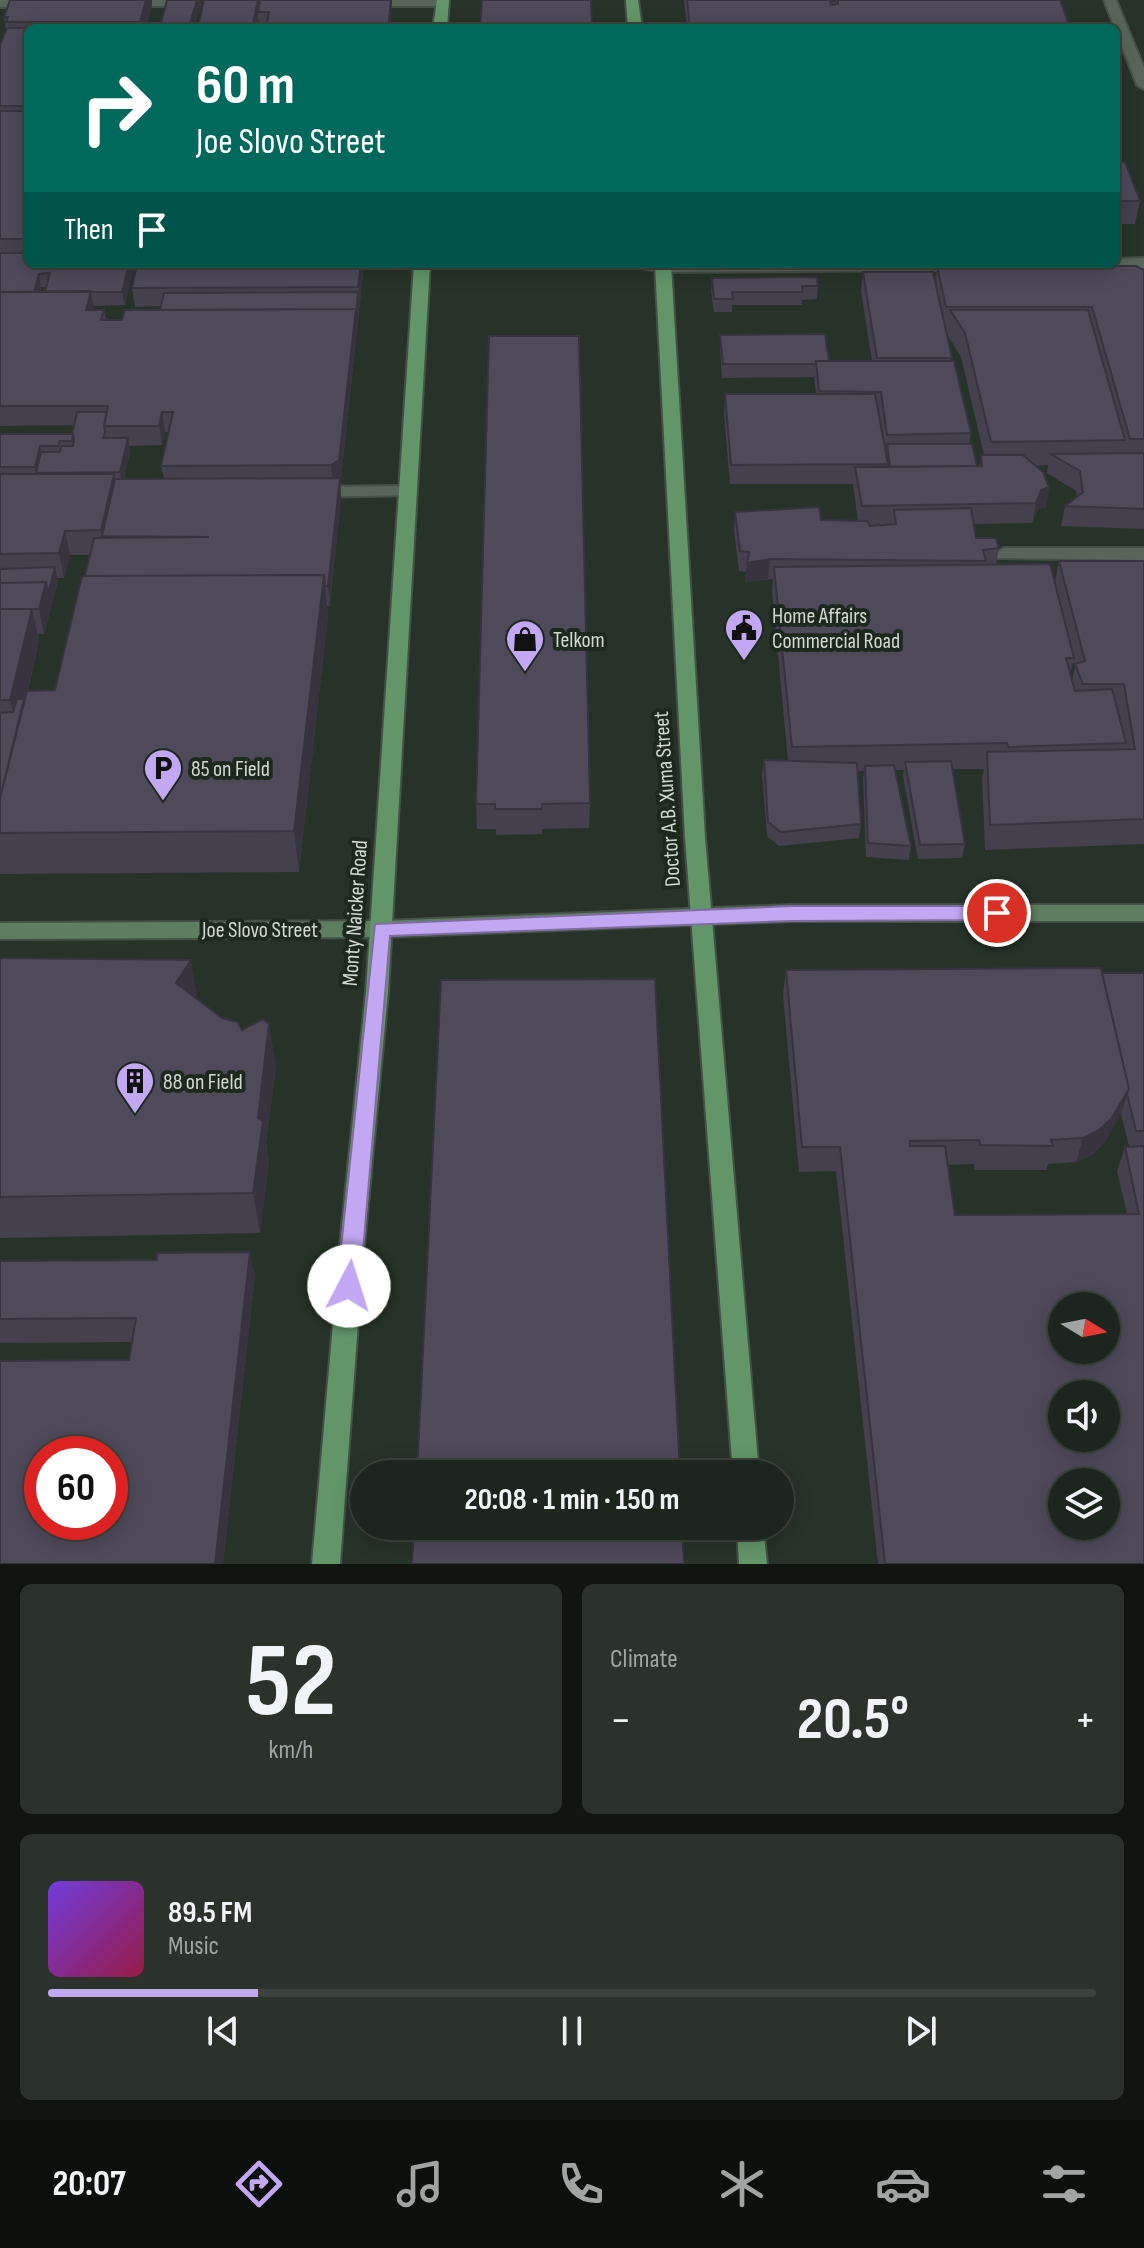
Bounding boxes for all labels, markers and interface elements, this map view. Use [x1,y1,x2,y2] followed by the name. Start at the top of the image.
[196,53,295,120] text: 60 m
[64,56,168,160] icon: right
[196,121,386,164] text: Joe Slovo Street
[130,208,174,252] icon: arrive
[64,212,114,248] text: Then
[772,603,900,655] place label: Home Affairs Commercial Road
[723,607,765,662] public building icon: Home Affairs Commercial Road
[504,618,546,673] shop icon: Telkom
[553,627,605,654] place label: Telkom
[648,710,687,888] street label: Doctor A.B. Xuma Street
[142,747,184,802] parking icon: 85 on Field
[191,756,270,783] place label: 85 on Field
[337,839,374,987] street label: Monty Naicker Road
[963,879,1031,947] pin
[975,891,1019,935] icon: arrive
[201,917,318,944] street label: Joe Slovo Street
[114,1060,156,1115] building icon: 88 on Field
[163,1069,243,1096] place label: 88 on Field
[307,1244,391,1328] position arrow
[1048,1292,1120,1364] north arrow
[1048,1292,1120,1540] map controls
[1048,1380,1120,1452] button: sound
[24,1436,128,1540] speed limit sign: 60
[1048,1468,1120,1540] button: layers
[465,1482,679,1518] text: 20:08 · 1 min · 150 m
[245,1620,337,1745] text: 52
[610,1644,678,1675] text: Climate
[797,1684,909,1756] text: 20.5°
[610,1694,632,1747] text: −
[1074,1694,1096,1747] text: +
[269,1735,313,1766] text: km/h
[168,1895,252,1931] text: 89.5 FM
[168,1931,219,1962] text: Music
[201,2009,245,2053] icon: previous
[550,2009,594,2053] icon: pause
[899,2009,943,2053] icon: next
[231,2156,287,2212] icon: directions
[392,2156,448,2212] icon: music
[553,2156,609,2212] icon: phone
[714,2156,770,2212] icon: climate
[875,2156,931,2212] icon: car
[1036,2156,1092,2212] icon: filters
[52,2163,126,2206] text: 20:07

